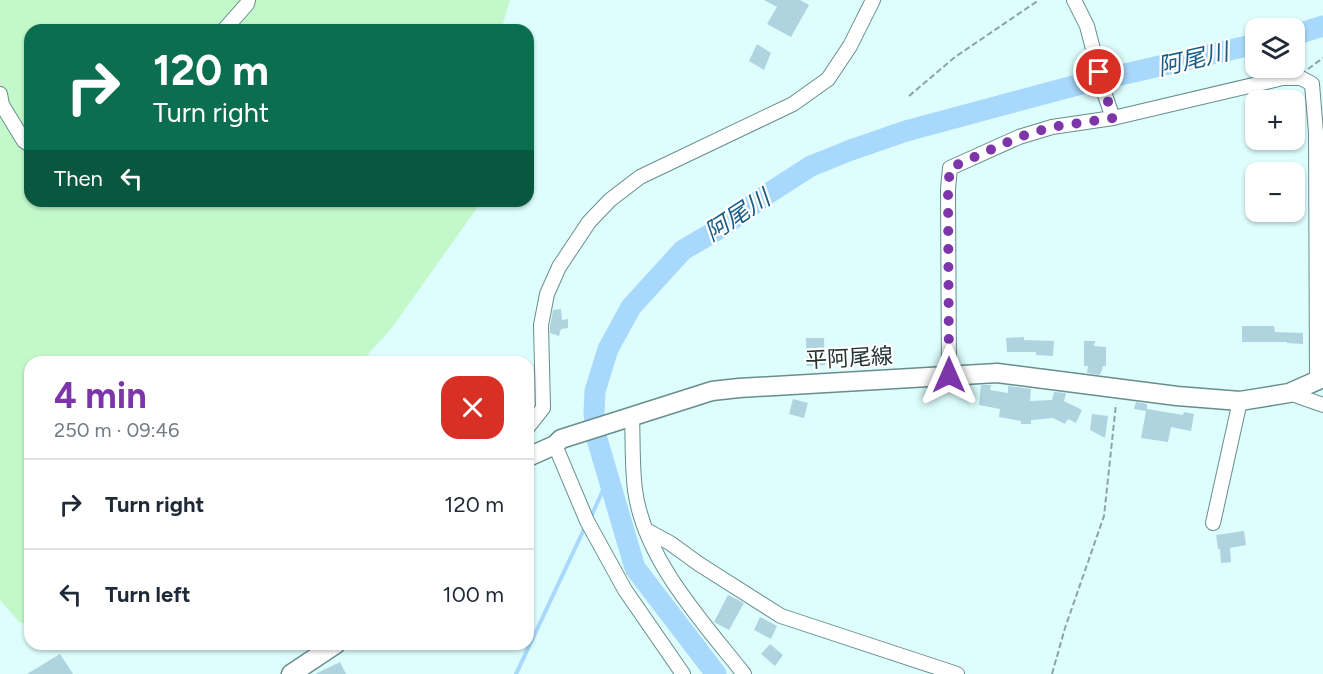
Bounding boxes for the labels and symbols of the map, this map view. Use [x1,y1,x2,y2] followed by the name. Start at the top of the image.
[1155,36,1234,81] water label: 阿尾川
[1073,46,1124,97] pin
[699,182,778,247] water label: 阿尾川
[804,342,894,374] street label: 平阿尾線
[917,343,981,407] position arrow

